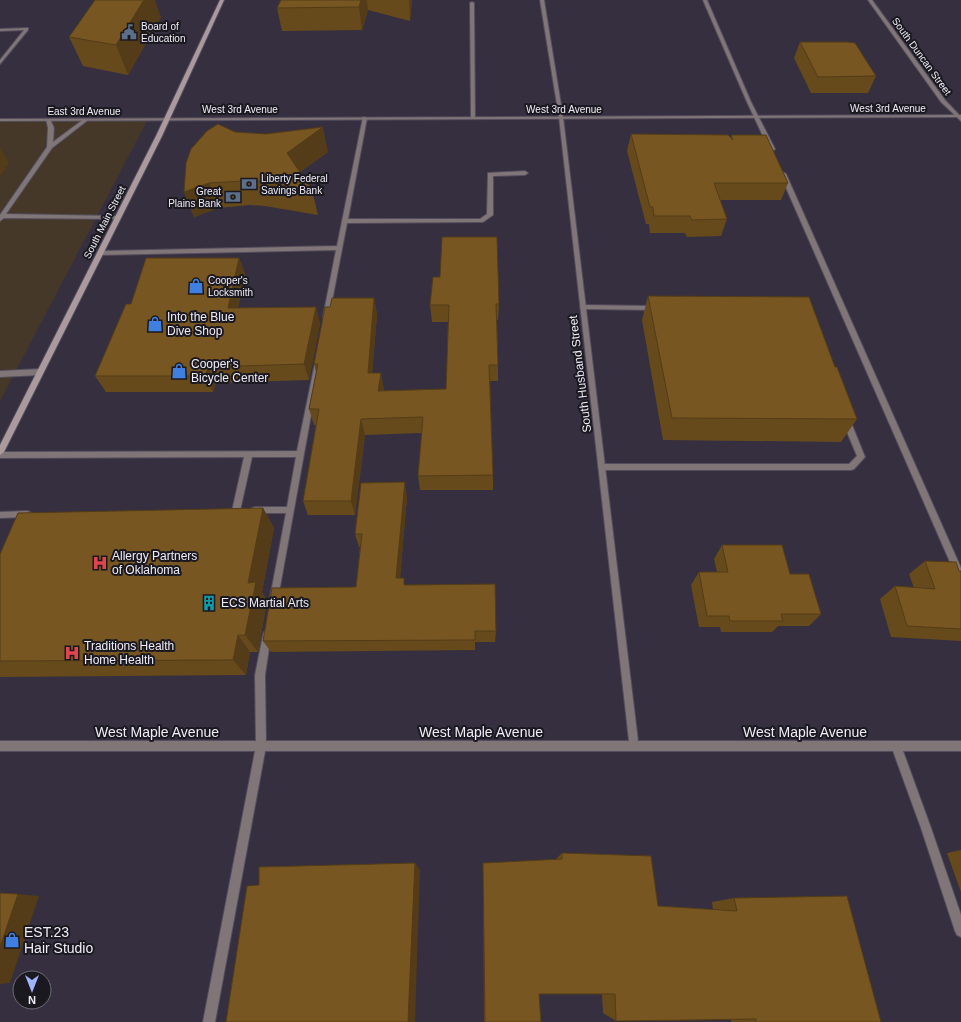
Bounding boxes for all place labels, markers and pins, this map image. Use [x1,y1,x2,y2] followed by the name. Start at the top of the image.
[141,21,185,44] place label: Board of Education
[120,23,138,41] public building icon: Board of Education
[261,173,328,196] place label: Liberty Federal Savings Bank
[240,175,258,193] bank icon: Liberty Federal Savings Bank
[168,186,222,209] place label: Great Plains Bank
[224,188,242,206] bank icon: Great Plains Bank
[208,275,253,298] place label: Cooper's Locksmith
[187,277,205,295] shop icon: Cooper's Locksmith
[167,310,235,338] place label: Into the Blue Dive Shop
[146,315,164,333] shop icon: Into the Blue Dive Shop
[191,357,268,385] place label: Cooper's Bicycle Center
[170,362,188,380] shop icon: Cooper's Bicycle Center
[112,549,197,577] place label: Allergy Partners of Oklahoma
[91,554,109,572] hospital icon: Allergy Partners of Oklahoma
[200,594,218,612] building icon: ECS Martial Arts
[221,596,309,610] place label: ECS Martial Arts
[84,639,174,667] place label: Traditions Health Home Health
[63,644,81,662] hospital icon: Traditions Health Home Health
[24,924,93,956] place label: EST.23 Hair Studio
[3,931,21,949] shop icon: EST.23 Hair Studio

